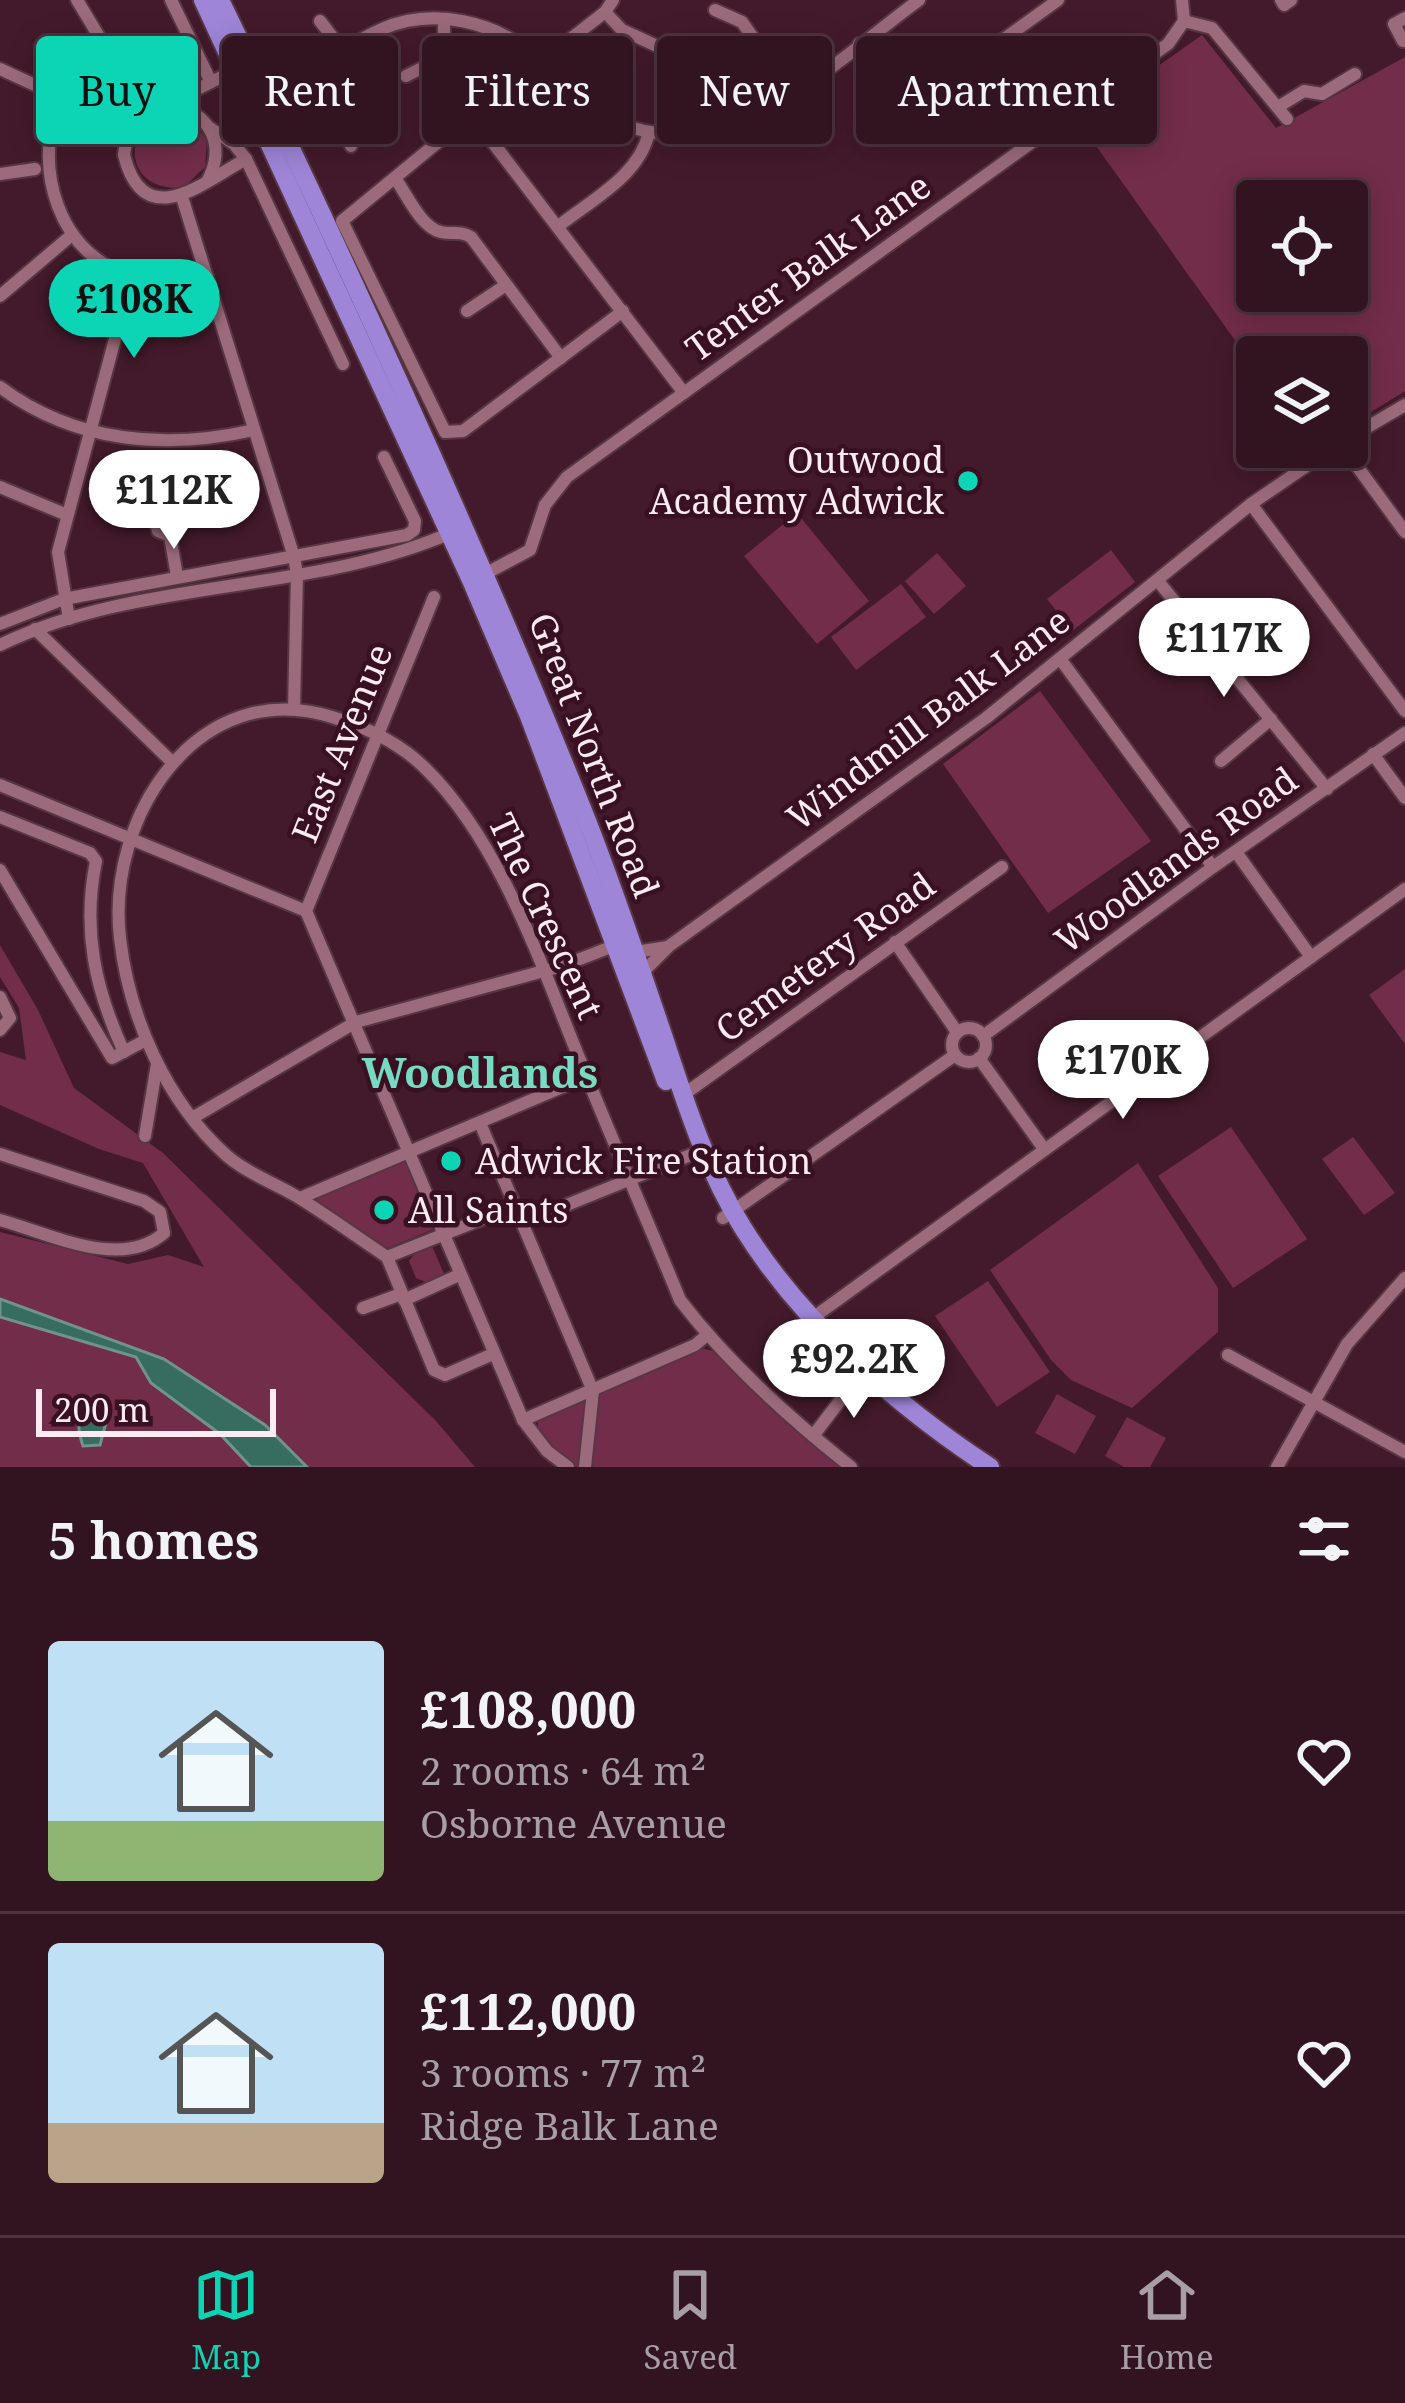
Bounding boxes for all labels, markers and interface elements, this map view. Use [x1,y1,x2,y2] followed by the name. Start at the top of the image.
[36,36,198,144] chip: Buy
[222,36,398,144] chip: Rent
[422,36,633,144] chip: Filters
[657,36,832,144] chip: New
[856,36,1157,144] chip: Apartment
[675,161,940,372] street label: Tenter Balk Lane
[1236,180,1368,468] map controls
[1236,180,1368,312] button: locate
[50,259,218,361] pin: £108K
[76,271,192,324] text: £108K
[1236,336,1368,468] button: layers
[649,435,945,525] place label: Outwood Academy Adwick
[90,450,258,552] pin: £112K
[116,462,232,515] text: £112K
[955,468,981,494] marker: Outwood Academy Adwick
[776,596,1079,841] street label: Windmill Balk Lane
[1140,598,1308,700] pin: £117K
[518,606,671,904] street label: Great North Road
[1166,610,1282,663] text: £117K
[280,636,404,849] street label: East Avenue
[1045,755,1307,964] street label: Woodlands Road
[478,805,615,1026] street label: The Crescent
[705,860,944,1053] street label: Cemetery Road
[1039,1020,1207,1122] pin: £170K
[1065,1032,1181,1085] text: £170K
[362,1043,598,1100] district label: Woodlands
[475,1136,812,1185] place label: Adwick Fire Station
[438,1148,464,1174] marker: Adwick Fire Station
[408,1185,569,1234] place label: All Saints
[371,1197,397,1223] marker: All Saints
[756,1319,952,1421] pin: £92.2K
[790,1331,918,1384] text: £92.2K
[36,1383,276,1436] scale bar
[54,1387,149,1432] text: 200 m
[48,1504,259,1574] text: 5 homes
[1291,1506,1357,1572] icon: filters
[420,1673,636,1743] text: £108,000
[144,1689,288,1833] icon: home
[1291,1728,1357,1794] icon: heart
[420,1743,706,1796] text: 2 rooms · 64 m²
[420,1796,727,1849] text: Osborne Avenue
[420,1975,636,2045] text: £112,000
[144,1991,288,2135] icon: home
[1291,2030,1357,2096] icon: heart
[420,2045,706,2098] text: 3 rooms · 77 m²
[420,2098,719,2151] text: Ridge Balk Lane
[191,2262,261,2379] tab: Map
[644,2262,737,2379] tab: Saved
[1120,2262,1214,2379] tab: Home

